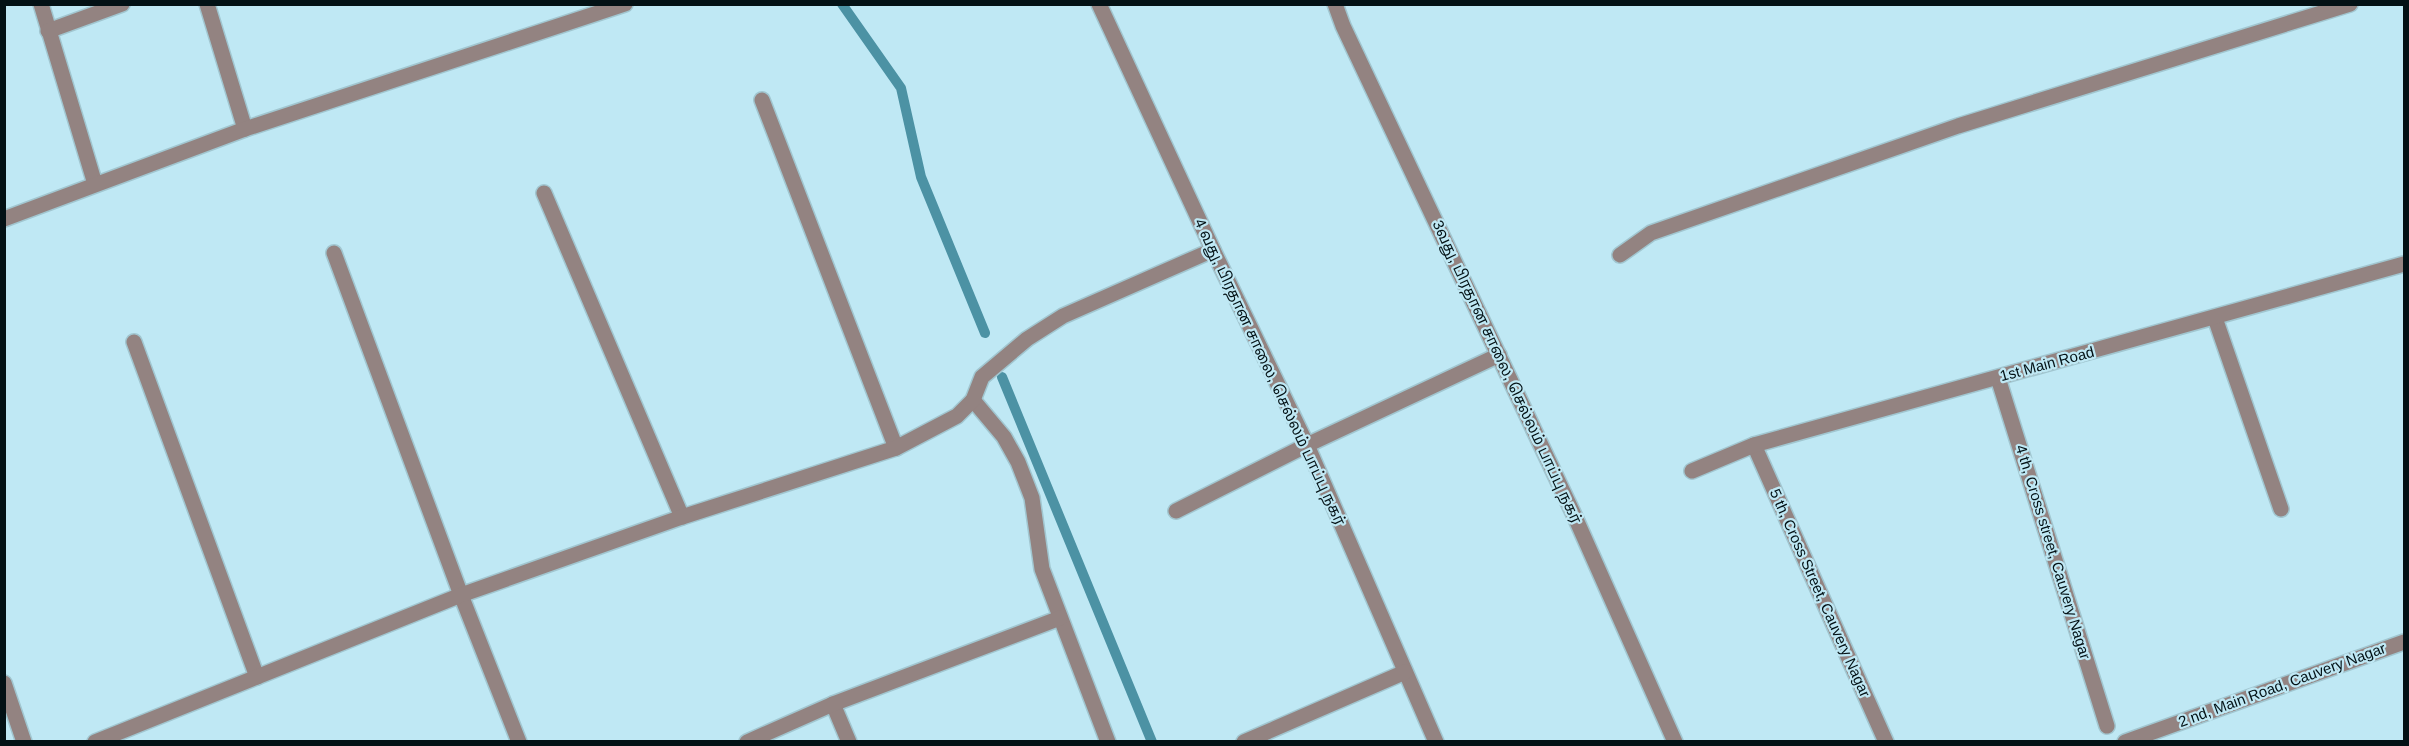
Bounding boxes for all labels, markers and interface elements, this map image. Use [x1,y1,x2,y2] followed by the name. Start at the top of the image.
[1190,216,1350,529] street label: 4 வது, பிரதான சாலை, செல்லம் பாப்பு நகர்
[1428,217,1586,527] street label: 3வது, பிரதான சாலை, செல்லம் பாப்பு நகர்
[1998,343,2096,384] street label: 1st Main Road
[2013,443,2094,661] street label: 4 th, Cross street, Cauvery Nagar
[1767,486,1874,699] street label: 5 th, Cross Street, Cauvery Nagar
[2176,639,2388,730] street label: 2 nd, Main Road, Cauvery Nagar

